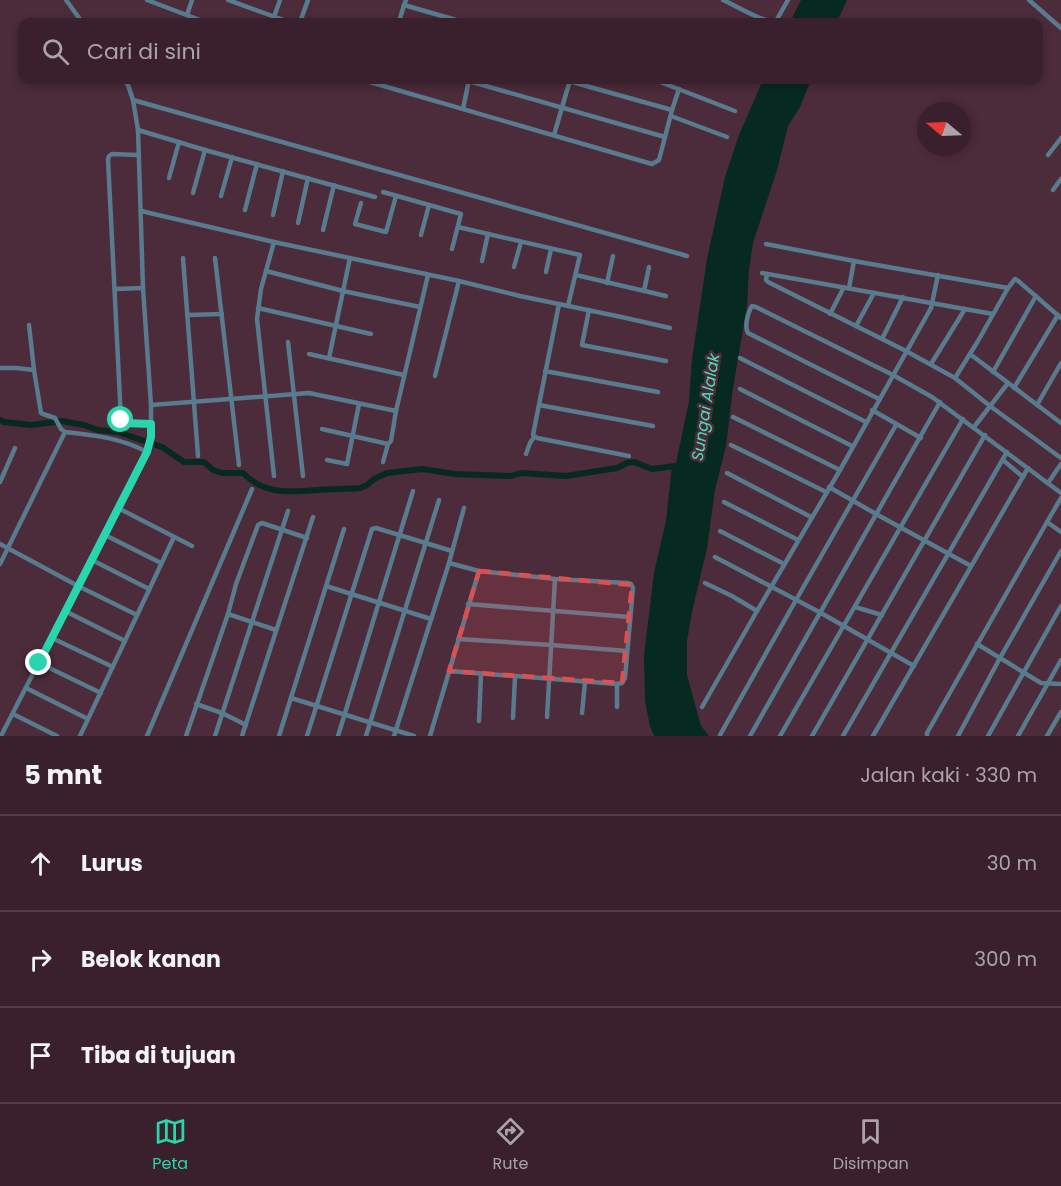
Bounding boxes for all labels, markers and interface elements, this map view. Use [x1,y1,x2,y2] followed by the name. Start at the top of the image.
[18,18,1043,84] search box
[39,35,72,68] icon: search
[87,36,201,67] text: Cari di sini
[917,102,971,156] north arrow
[686,351,725,463] water label: Sungai Alalak
[107,406,133,432] route start
[25,649,51,675] route end
[24,757,102,793] text: 5 mnt
[860,761,1037,789] text: Jalan kaki · 330 m
[24,847,57,880] icon: ahead
[81,848,143,879] text: Lurus
[987,849,1037,877] text: 30 m
[24,943,57,976] icon: right
[81,944,221,975] text: Belok kanan
[974,945,1037,973] text: 300 m
[24,1039,57,1072] icon: arrive
[81,1040,236,1071] text: Tiba di tujuan
[152,1115,188,1176] tab: Peta
[493,1115,528,1176] tab: Rute
[833,1115,909,1176] tab: Disimpan

